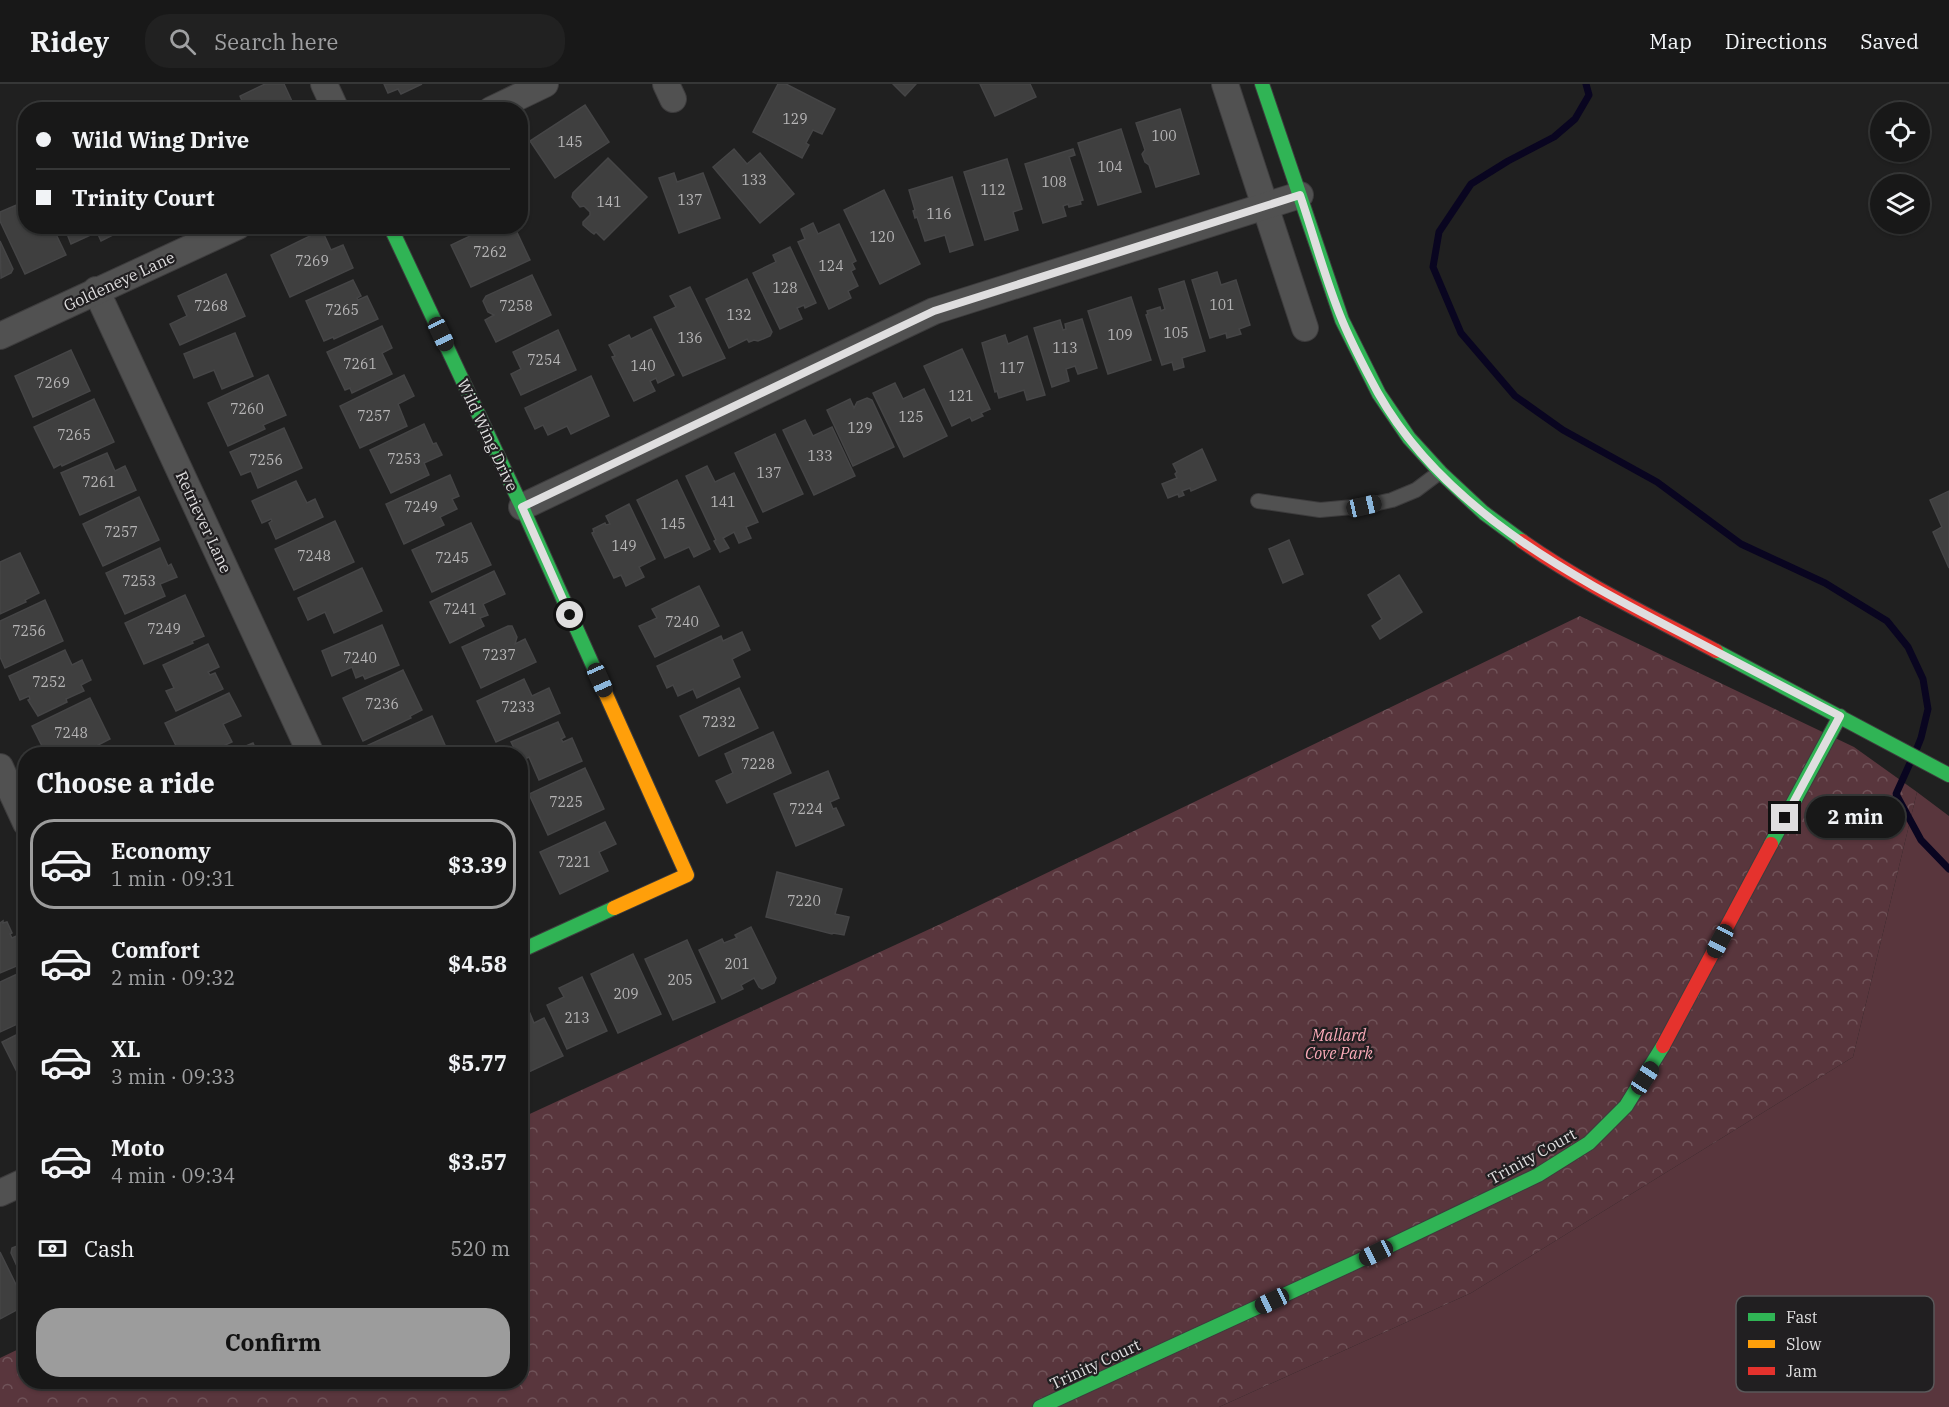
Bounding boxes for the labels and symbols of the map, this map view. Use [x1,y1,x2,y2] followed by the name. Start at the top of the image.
[782,110,808,128] house number: 129
[1151,127,1177,145] house number: 100
[557,133,583,151] house number: 145
[1097,158,1123,176] house number: 104
[741,171,767,189] house number: 133
[1041,173,1067,191] house number: 108
[980,181,1006,199] house number: 112
[677,191,703,209] house number: 137
[596,193,622,211] house number: 141
[926,205,952,223] house number: 116
[869,228,895,246] house number: 120
[473,243,507,261] house number: 7262
[60,247,178,315] street label: Goldeneye Lane
[295,252,329,270] house number: 7269
[818,257,844,275] house number: 124
[772,279,798,297] house number: 128
[1209,296,1235,314] house number: 101
[194,297,228,315] house number: 7268
[499,297,533,315] house number: 7258
[325,301,359,319] house number: 7265
[726,306,752,324] house number: 132
[425,314,457,354] car
[1163,324,1189,342] house number: 105
[1107,326,1133,344] house number: 109
[677,329,703,347] house number: 136
[1052,339,1078,357] house number: 113
[527,351,561,369] house number: 7254
[343,355,377,373] house number: 7261
[630,357,656,375] house number: 140
[999,359,1025,377] house number: 117
[36,374,70,392] house number: 7269
[453,376,523,494] street label: Wild Wing Drive
[948,387,974,405] house number: 121
[230,400,264,418] house number: 7260
[357,407,391,425] house number: 7257
[898,408,924,426] house number: 125
[847,419,873,437] house number: 129
[57,426,91,444] house number: 7265
[807,447,833,465] house number: 133
[387,450,421,468] house number: 7253
[249,451,283,469] house number: 7256
[756,464,782,482] house number: 137
[172,468,236,576] street label: Retriever Lane
[82,473,116,491] house number: 7261
[710,493,736,511] house number: 141
[1344,493,1384,519] car
[404,498,438,516] house number: 7249
[660,515,686,533] house number: 145
[104,523,138,541] house number: 7257
[611,537,637,555] house number: 149
[297,547,331,565] house number: 7248
[435,549,469,567] house number: 7245
[122,572,156,590] house number: 7253
[443,600,477,618] house number: 7241
[556,601,583,628] route start
[665,613,699,631] house number: 7240
[147,620,181,638] house number: 7249
[12,622,46,640] house number: 7256
[482,646,516,664] house number: 7237
[343,649,377,667] house number: 7240
[584,660,616,700] car
[32,673,66,691] house number: 7252
[365,695,399,713] house number: 7236
[501,698,535,716] house number: 7233
[702,713,736,731] house number: 7232
[54,724,88,742] house number: 7248
[741,755,775,773] house number: 7228
[549,793,583,811] house number: 7225
[1806,797,1905,839] callout: 2 min
[789,800,823,818] house number: 7224
[1771,804,1798,831] route end
[557,853,591,871] house number: 7221
[787,892,821,910] house number: 7220
[1704,921,1736,961] car
[724,955,750,973] house number: 201
[667,971,693,989] house number: 205
[613,985,639,1003] house number: 209
[564,1009,590,1027] house number: 213
[1305,1025,1374,1063] park label: Mallard Cove Park
[1628,1058,1662,1098] car
[1484,1123,1580,1188] street label: Trinity Court
[1356,1237,1396,1269] car
[1252,1285,1292,1317] car
[1736,1296,1934,1392] legend
[1786,1307,1818,1327] text: Fast
[1047,1334,1144,1394] street label: Trinity Court
[1786,1334,1822,1354] text: Slow
[1786,1361,1817,1381] text: Jam

